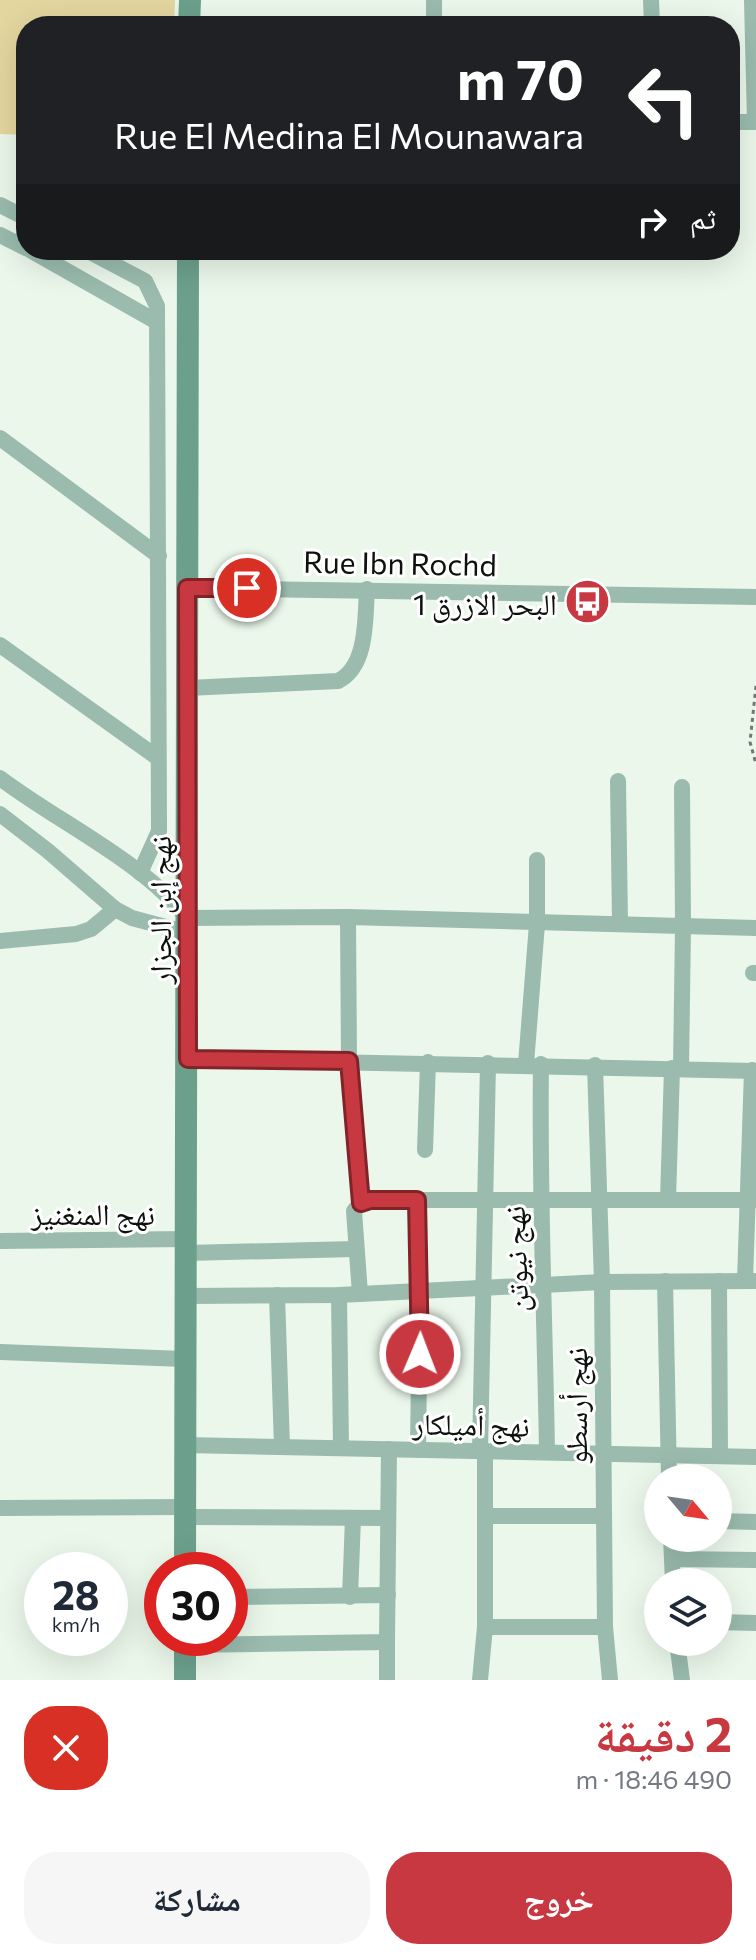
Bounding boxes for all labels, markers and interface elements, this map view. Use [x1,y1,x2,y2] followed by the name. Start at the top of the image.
[457,43,584,112] text: 70 m
[612,48,716,152] icon: left
[114,112,584,156] text: Rue El Medina El Mounawara
[690,198,716,235] text: ثم
[630,200,674,244] icon: right
[303,542,497,582] street label: Rue Ibn Rochd
[213,554,281,622] pin
[225,566,269,610] icon: arrive
[564,578,612,626] bus stop icon: 1 البحر الازرق
[413,584,557,623] place label: 1 البحر الازرق
[140,836,180,985] street label: نهج إبن الجزار
[30,1194,155,1234] street label: نهج المنغنيز
[494,1205,537,1313] street label: نهج نيوتن
[378,1312,462,1396] position arrow
[556,1348,596,1464] street label: نهج أرسطو
[411,1403,530,1446] street label: نهج أميلكار
[644,1464,732,1552] north arrow
[644,1464,732,1656] map controls
[144,1552,248,1656] speed limit sign: 30
[644,1568,732,1656] button: layers
[52,1569,100,1618] text: 28
[52,1612,100,1636] text: km/h
[595,1703,732,1762] text: 2 دقيقة
[24,1706,108,1790] button: close
[575,1763,732,1794] text: 490 m · 18:46
[24,1852,370,1944] button: مشاركة
[386,1852,732,1944] button: خروج

